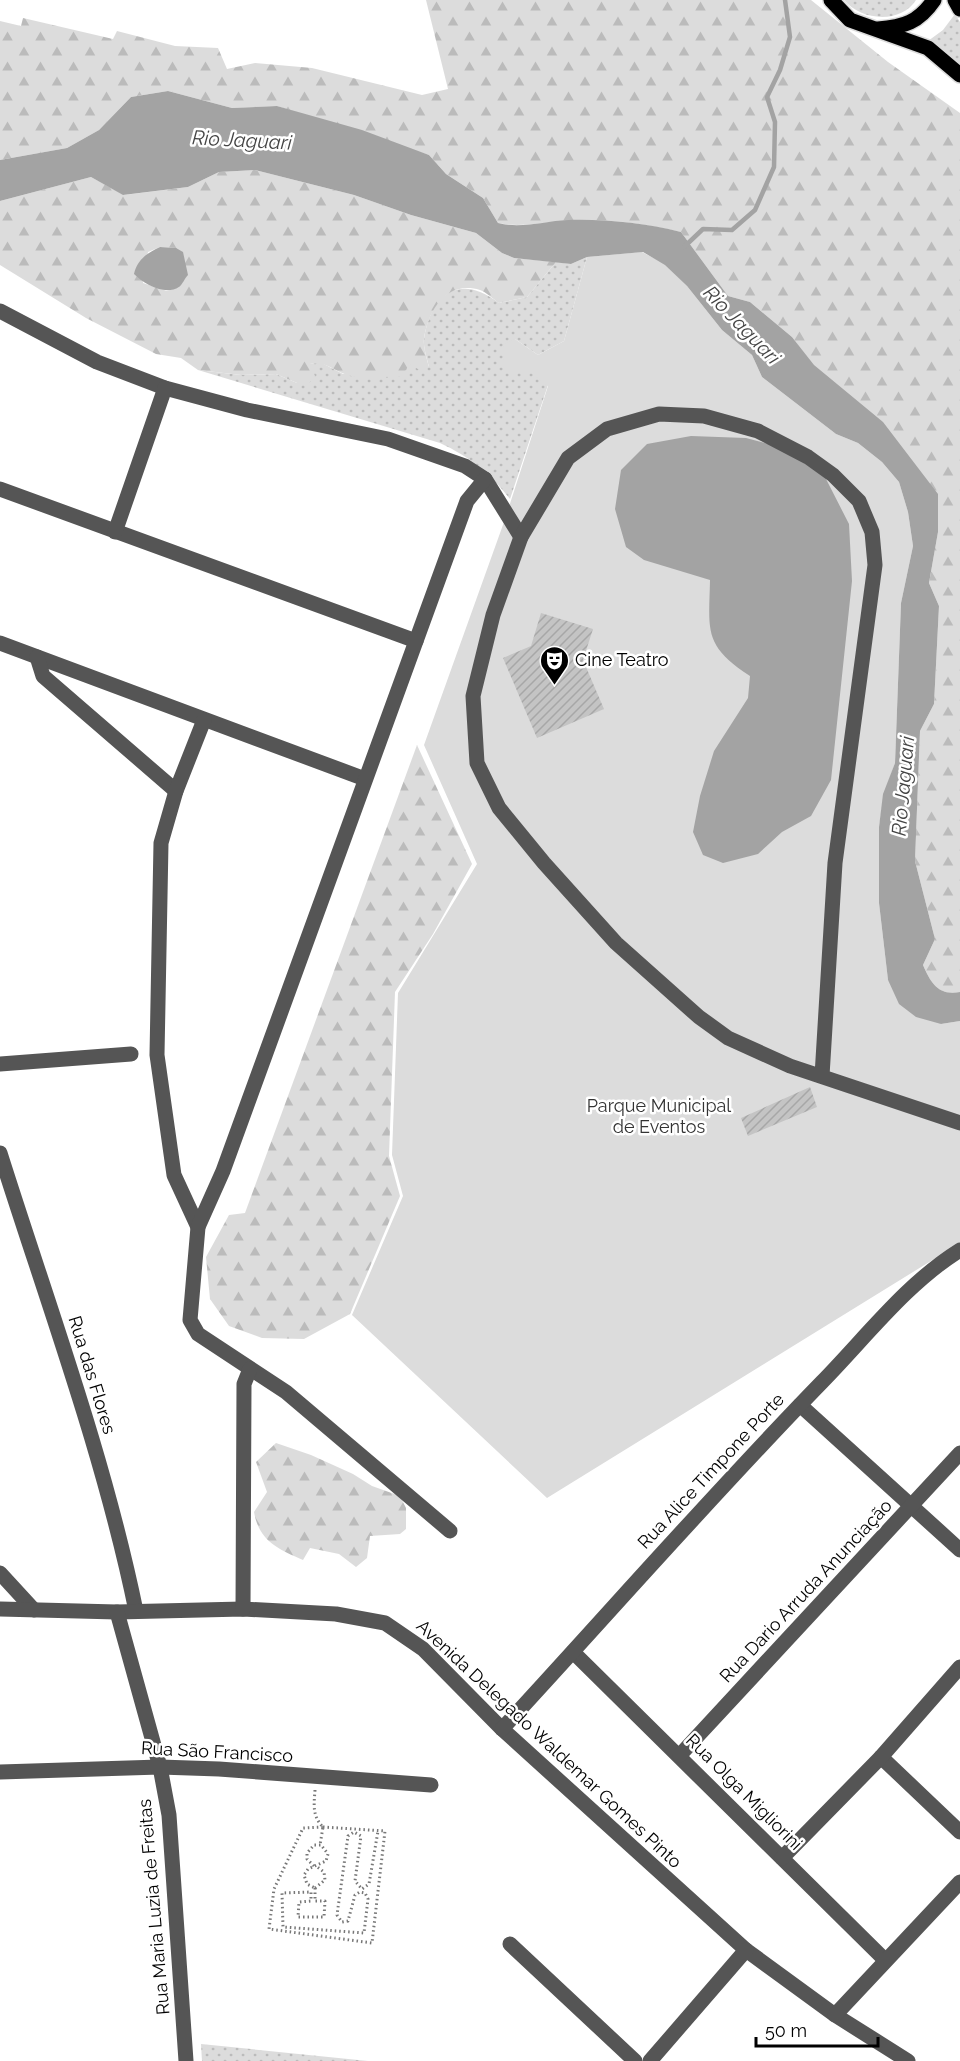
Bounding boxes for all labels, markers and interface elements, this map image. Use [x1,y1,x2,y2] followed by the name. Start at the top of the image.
[191,125,293,155] water label: Rio Jaguari
[699,281,786,370] water label: Rio Jaguari
[538,644,570,686] theatre icon: Cine Teatro
[575,649,669,670] place label: Cine Teatro
[887,734,919,837] water label: Rio Jaguari
[587,1095,731,1137] park label: Parque Municipal de Eventos
[65,1313,121,1437] street label: Rua das Flores
[633,1388,788,1553] street label: Rua Alice Timpone Porte
[715,1495,896,1687] street label: Rua Dario Arruda Anunciação
[413,1615,686,1872] street label: Avenida Delegado Waldemar Gomes Pinto
[682,1729,807,1854] street label: Rua Olga Migliorini
[140,1737,294,1766] street label: Rua São Francisco
[134,1798,173,2016] street label: Rua Maria Luzia de Freitas
[756,2010,878,2048] scale bar
[765,2020,807,2041] text: 50 m

